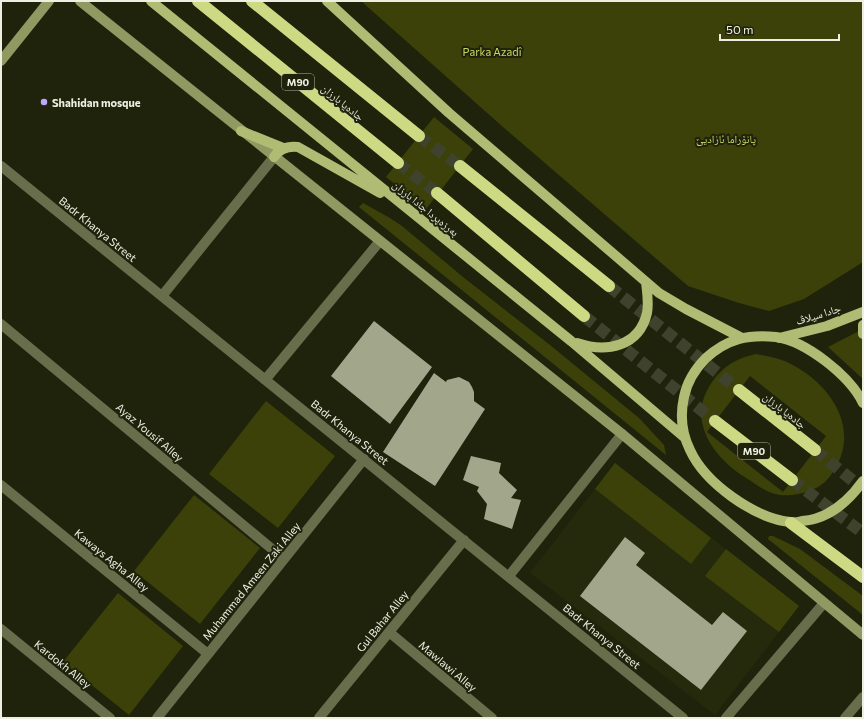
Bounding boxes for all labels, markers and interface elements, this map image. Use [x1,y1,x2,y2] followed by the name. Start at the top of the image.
[720,16,839,42] scale bar
[726,22,754,36] text: 50 m
[463,45,523,58] park label: Parka Azadî
[282,74,314,90] road number: M90
[319,81,367,124] street label: جادەیا بارزان
[52,96,141,109] place label: Shahidan mosque
[39,97,49,107] marker: Shahidan mosque
[696,132,756,146] park label: پانۆراما ئازادیێ
[390,177,462,239] street label: بەرزەپردا جادا بارزان
[57,194,140,265] street label: Badr Khanya Street
[794,301,842,327] street label: جادا سیلاڤ
[760,389,809,432] street label: جادەیا بارزان
[309,397,392,468] street label: Badr Khanya Street
[114,400,186,464] street label: Ayaz Yousif Alley
[738,443,770,459] road number: M90
[199,519,303,643] street label: Muhammad Ameen Zaki Alley
[72,526,152,594] street label: Kaways Agha Alley
[353,588,411,654] street label: Gul Bahar Alley
[561,601,644,672] street label: Badr Khanya Street
[32,637,94,691] street label: Kardokh Alley
[416,638,480,694] street label: Mawlawi Alley

